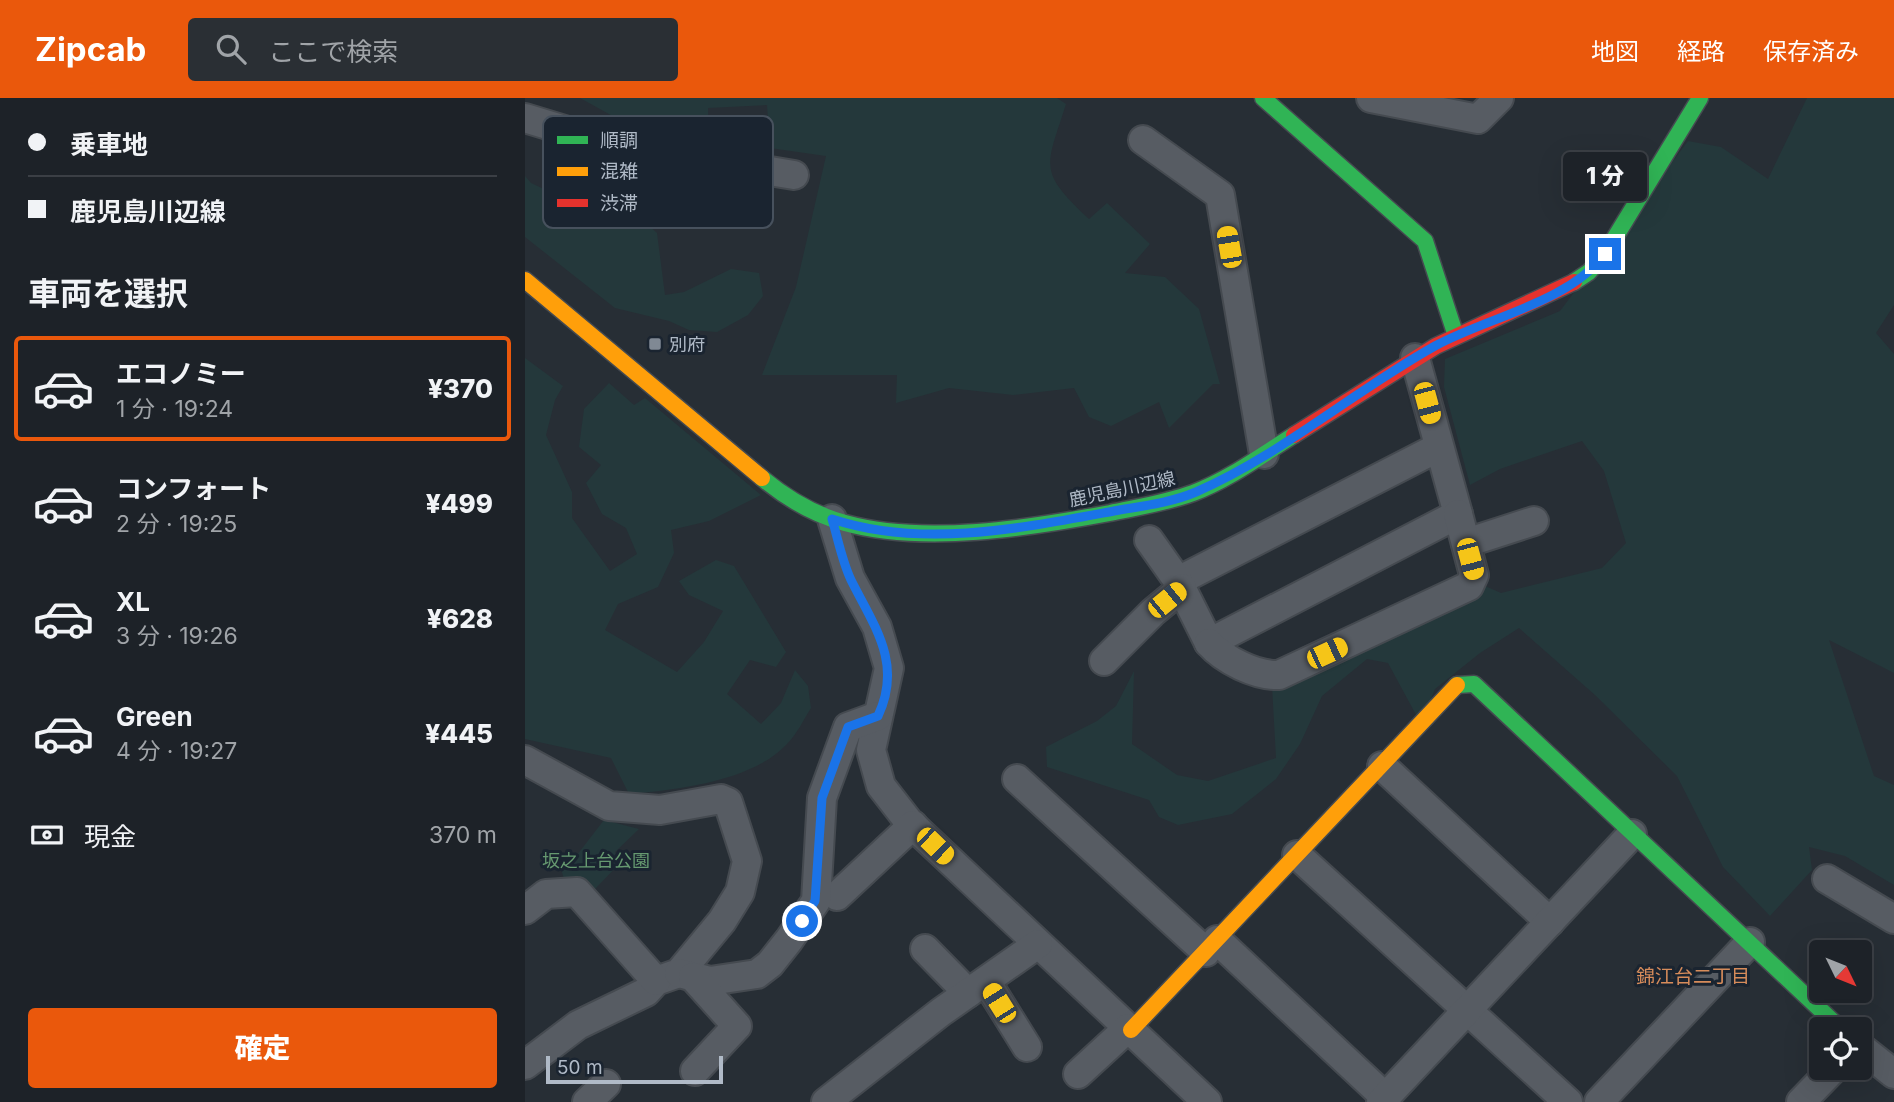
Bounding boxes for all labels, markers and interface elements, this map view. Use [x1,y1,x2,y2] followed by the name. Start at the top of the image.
[188,18,678,81] search box
[35,29,146,69] text: Zipcab
[212,30,250,68] icon: search
[268,36,398,67] text: ここで検索
[1591,37,1639,66] text: 地図
[1677,37,1725,66] text: 経路
[1763,37,1859,66] text: 保存済み
[543,116,773,228] legend
[70,129,148,160] text: 乗車地
[600,129,638,152] text: 順調
[1563,152,1647,202] callout: 1 分
[600,160,638,183] text: 混雑
[1586,162,1624,190] text: 1 分
[600,192,638,215] text: 渋滞
[70,196,226,227] text: 鹿児島川辺線
[1216,224,1243,270] car
[1589,238,1621,270] route end
[28,274,188,313] text: 車両を選択
[669,334,705,355] place label: 別府
[647,336,663,352] marker: 別府
[32,357,95,420] icon: car
[116,358,246,389] text: エコノミー
[428,373,493,404] text: ¥370
[1412,380,1443,426] car
[116,395,233,423] text: 1 分 · 19:24
[1067,468,1177,510] street label: 鹿児島川辺線
[32,472,95,535] icon: car
[116,473,271,504] text: コンフォート
[426,488,493,519] text: ¥499
[116,510,237,538] text: 2 分 · 19:25
[1455,536,1486,582] car
[1145,579,1190,621] car
[116,586,150,617] text: XL
[32,587,95,650] icon: car
[427,603,493,634] text: ¥628
[116,622,238,650] text: 3 分 · 19:26
[1304,635,1351,671] car
[116,701,193,732] text: Green
[32,702,95,765] icon: car
[425,718,493,749] text: ¥445
[116,737,237,765] text: 4 分 · 19:27
[28,816,66,854] icon: cash
[84,821,136,852] text: 現金
[429,821,497,849] text: 370 m
[913,824,958,868] car
[542,850,650,871] park label: 坂之上台公園
[786,905,818,937] route start
[1809,940,1873,1003] north arrow
[1809,940,1872,1080] map controls
[1636,965,1750,988] district label: 錦江台二丁目
[979,980,1020,1026] car
[28,1008,497,1088] button: 確定
[1809,1017,1872,1080] button: locate
[546,1053,723,1085] scale bar
[557,1056,603,1079] text: 50 m

